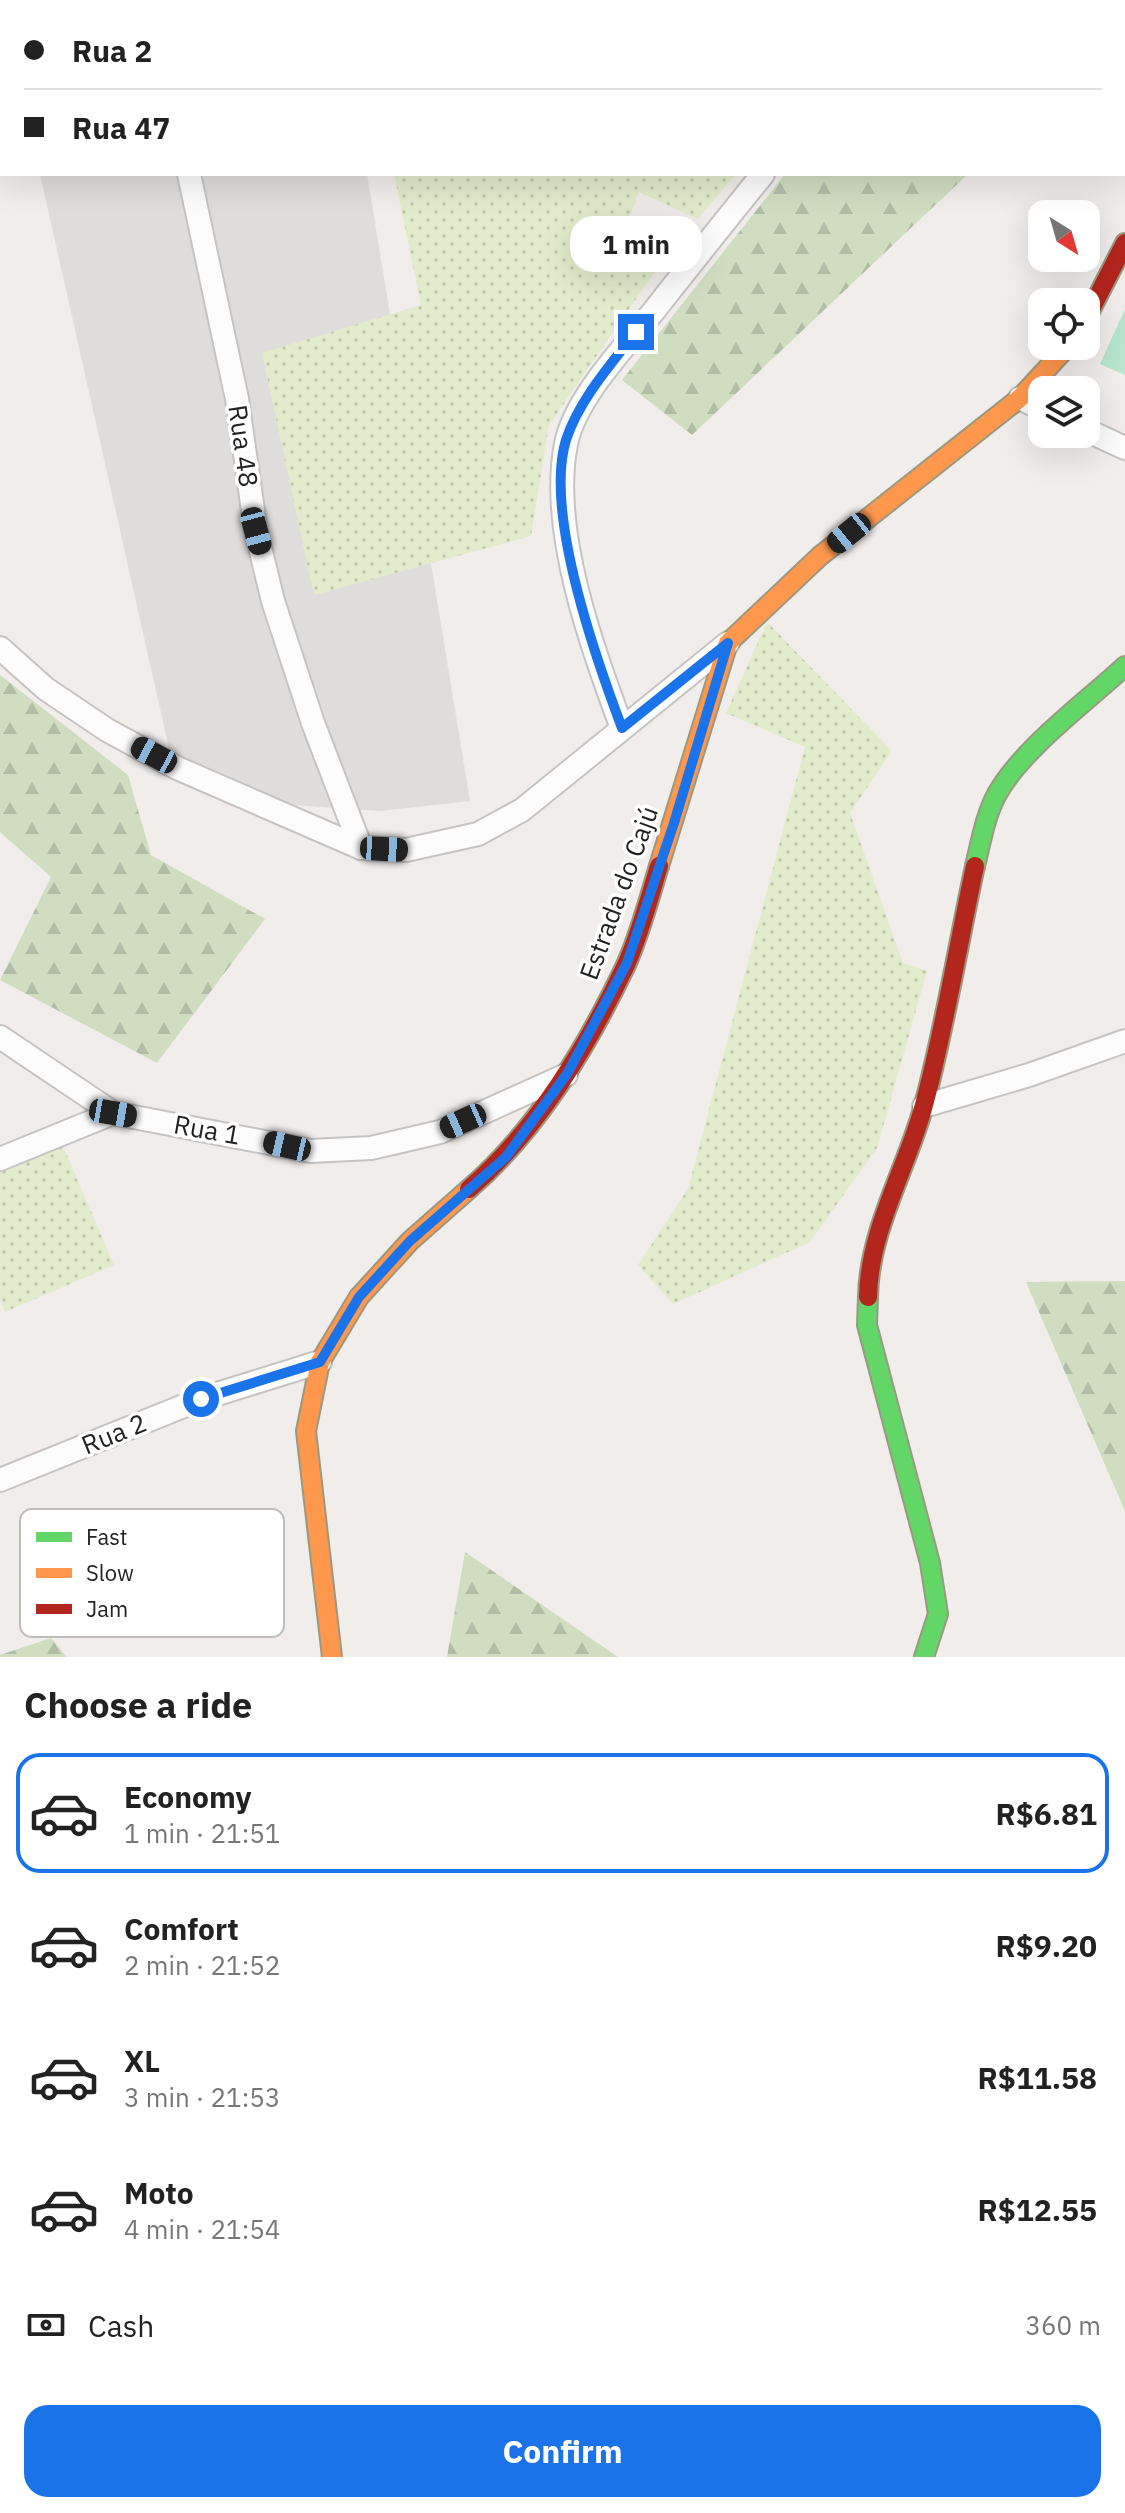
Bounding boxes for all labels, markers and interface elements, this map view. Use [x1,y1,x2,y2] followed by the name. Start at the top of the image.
[72,31,152,70] text: Rua 2
[72,108,170,147] text: Rua 47
[1028,200,1100,272] north arrow
[1028,200,1100,448] map controls
[570,216,702,272] callout: 1 min
[602,227,670,261] text: 1 min
[1028,288,1100,360] button: locate
[618,314,654,350] route end
[1028,376,1100,448] button: layers
[221,403,267,489] street label: Rua 48
[238,505,274,557] car
[823,509,875,557] car
[127,733,181,777] car
[571,801,665,984] street label: Estrada do Cajú
[359,836,409,862] car
[87,1097,139,1129] car
[436,1100,490,1142] car
[171,1106,243,1152] street label: Rua 1
[261,1129,313,1163] car
[183,1381,219,1417] route start
[76,1405,151,1461] street label: Rua 2
[20,1509,284,1637] legend
[86,1522,127,1551] text: Fast
[86,1558,134,1587] text: Slow
[86,1594,128,1623] text: Jam
[24,1681,252,1728] text: Choose a ride
[28,1777,100,1849] icon: car
[124,1777,252,1816] text: Economy
[995,1794,1097,1833] text: R$6.81
[124,1816,280,1850] text: 1 min · 21:51
[28,1909,100,1981] icon: car
[124,1909,239,1948] text: Comfort
[995,1926,1097,1965] text: R$9.20
[124,1948,280,1982] text: 2 min · 21:52
[28,2041,100,2113] icon: car
[124,2041,160,2080] text: XL
[977,2058,1097,2097] text: R$11.58
[124,2080,280,2114] text: 3 min · 21:53
[28,2173,100,2245] icon: car
[124,2173,194,2212] text: Moto
[977,2190,1097,2229] text: R$12.55
[124,2212,280,2246] text: 4 min · 21:54
[24,2303,68,2347] icon: cash
[88,2306,154,2345] text: Cash
[1025,2308,1101,2342] text: 360 m
[24,2405,1101,2497] button: Confirm

